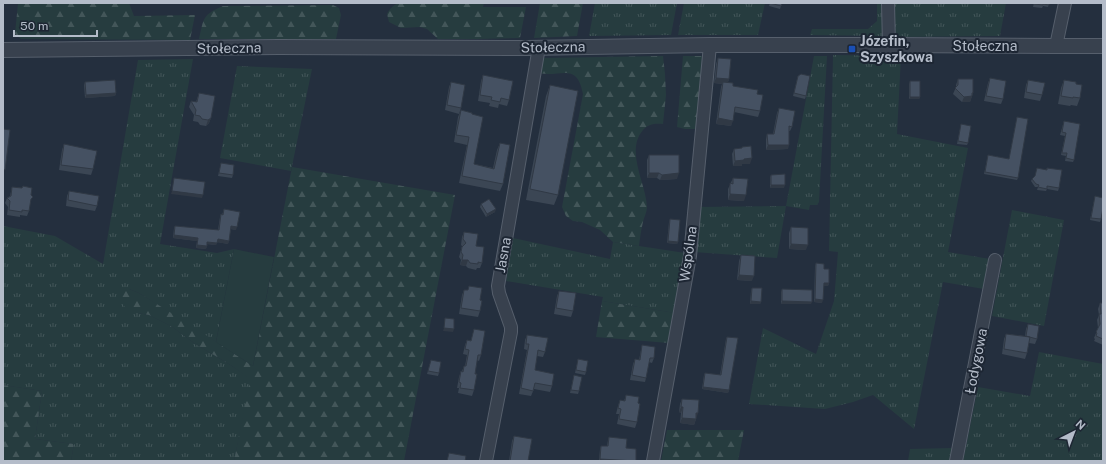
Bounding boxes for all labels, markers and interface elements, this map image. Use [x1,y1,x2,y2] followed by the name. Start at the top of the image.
[14,12,97,38] scale bar
[20,19,48,33] text: 50 m
[860,33,933,65] place label: Józefin, Szyszkowa
[520,38,586,56] street label: Stołeczna
[953,38,1017,54] street label: Stołeczna
[196,39,262,57] street label: Stołeczna
[847,44,857,54] marker: Józefin, Szyszkowa
[676,225,700,283] street label: Wspólna
[492,236,514,274] street label: Jasna
[962,327,990,395] street label: Łodygowa
[1054,412,1094,452] north arrow
[1073,417,1088,432] text: N

